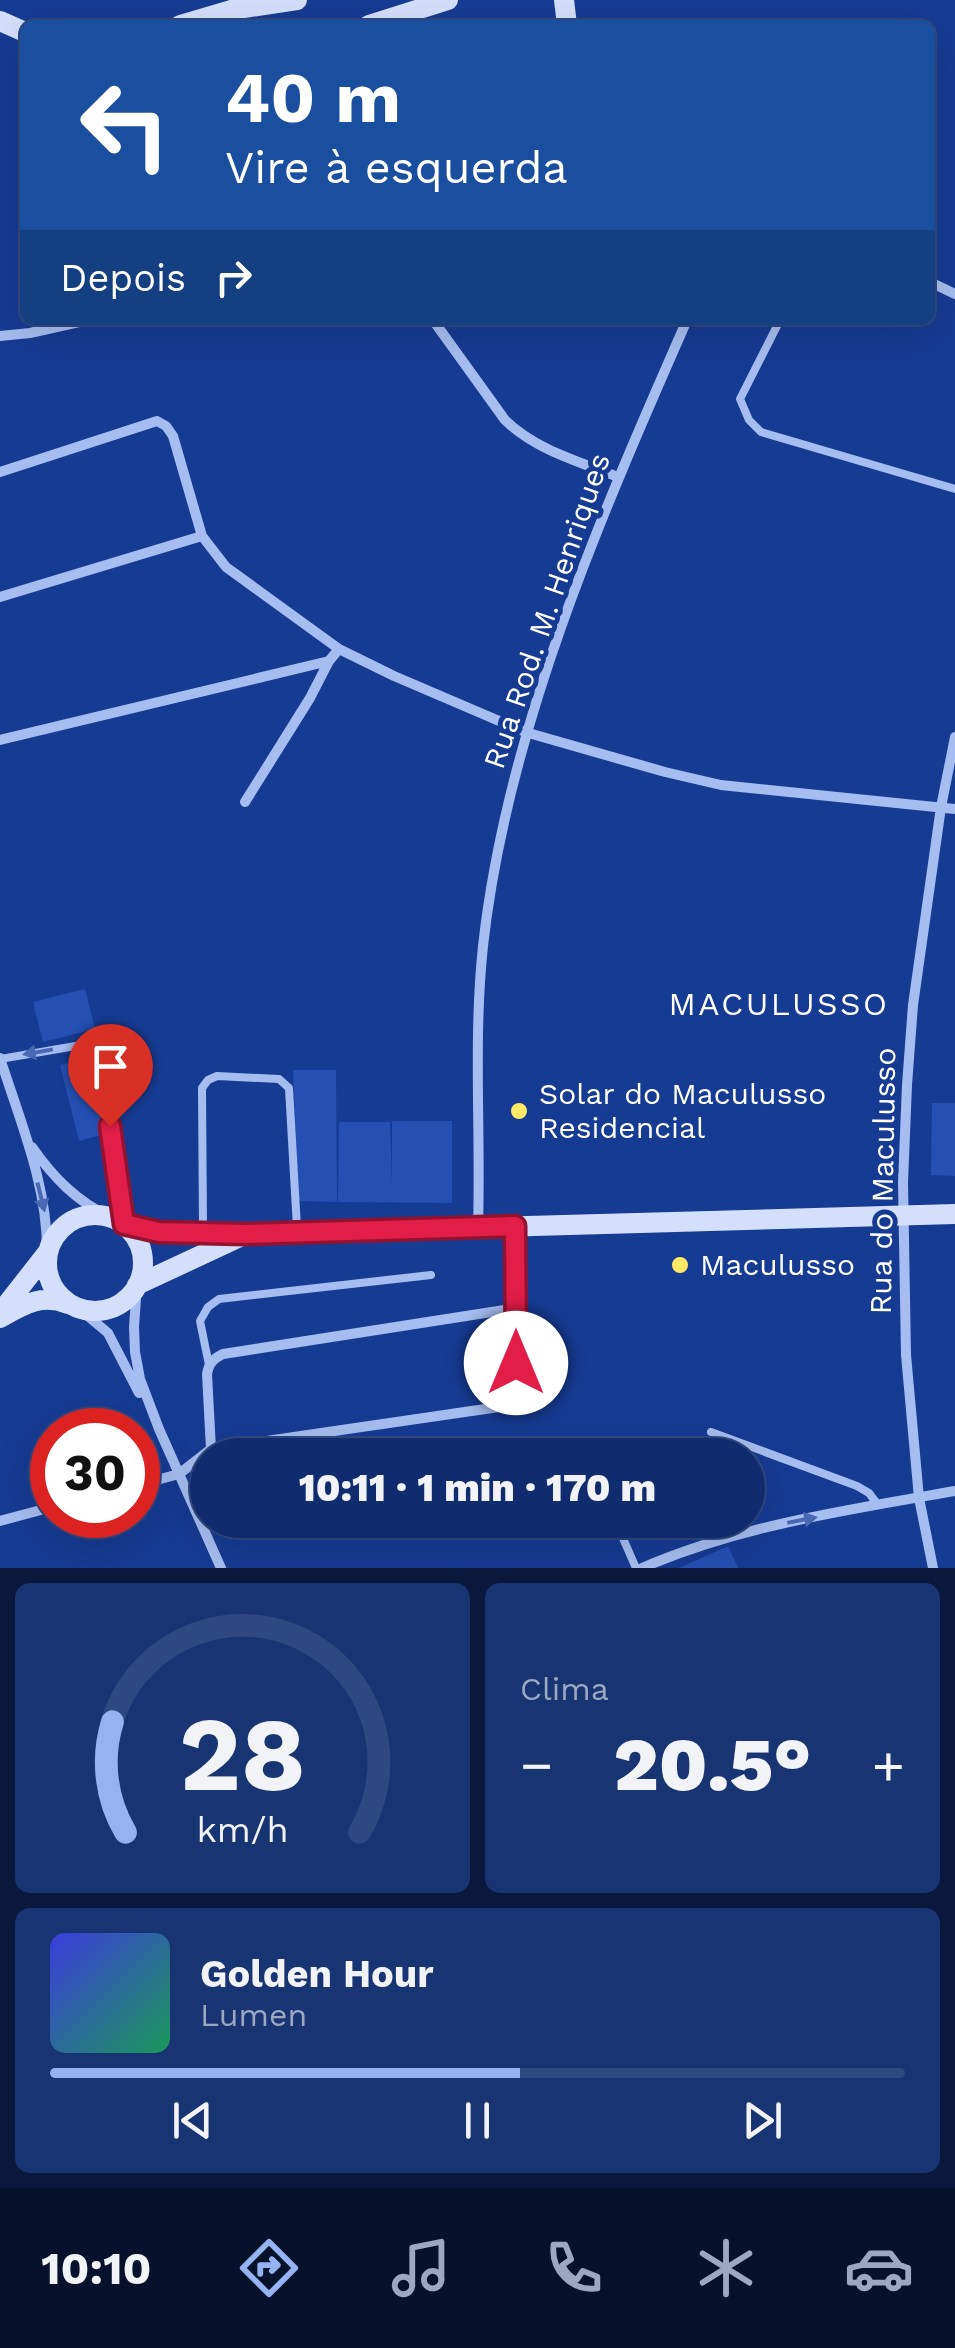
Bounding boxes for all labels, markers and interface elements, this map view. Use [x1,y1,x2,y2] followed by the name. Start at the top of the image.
[225,57,401,139] text: 40 m
[60,60,190,190] icon: left
[225,141,568,194] text: Vire à esquerda
[206,250,261,305] icon: right
[60,256,186,300] text: Depois
[476,449,617,773] street label: Rua Rod. M. Henriques
[668,985,890,1023] district label: MACULUSSO
[68,1024,153,1127] pin
[83,1039,138,1094] icon: arrive
[22,1045,54,1060] one-way arrow
[863,1047,902,1315] street label: Rua do Maculusso
[539,1076,826,1145] place label: Solar do Maculusso Residencial
[508,1100,530,1122] marker: Solar do Maculusso Residencial
[34,1182,50,1213] one-way arrow
[700,1247,855,1282] place label: Maculusso
[669,1254,691,1276] marker: Maculusso
[464,1311,568,1415] position arrow
[30,1408,160,1538] speed limit sign: 30
[299,1466,656,1510] text: 10:11 · 1 min · 170 m
[787,1512,818,1527] one-way arrow
[520,1670,609,1708] text: Clima
[179,1693,306,1815] text: 28
[614,1720,811,1808] text: 20.5°
[520,1733,553,1797] text: −
[872,1733,905,1797] text: +
[196,1809,289,1851] text: km/h
[200,1952,434,1996] text: Golden Hour
[200,1996,307,2034] text: Lumen
[165,2093,220,2148] icon: previous
[450,2093,505,2148] icon: pause
[735,2093,790,2148] icon: next
[234,2233,304,2303] icon: directions
[386,2233,456,2303] icon: music
[539,2233,609,2303] icon: phone
[691,2233,761,2303] icon: climate
[844,2233,914,2303] icon: car
[41,2242,152,2295] text: 10:10

